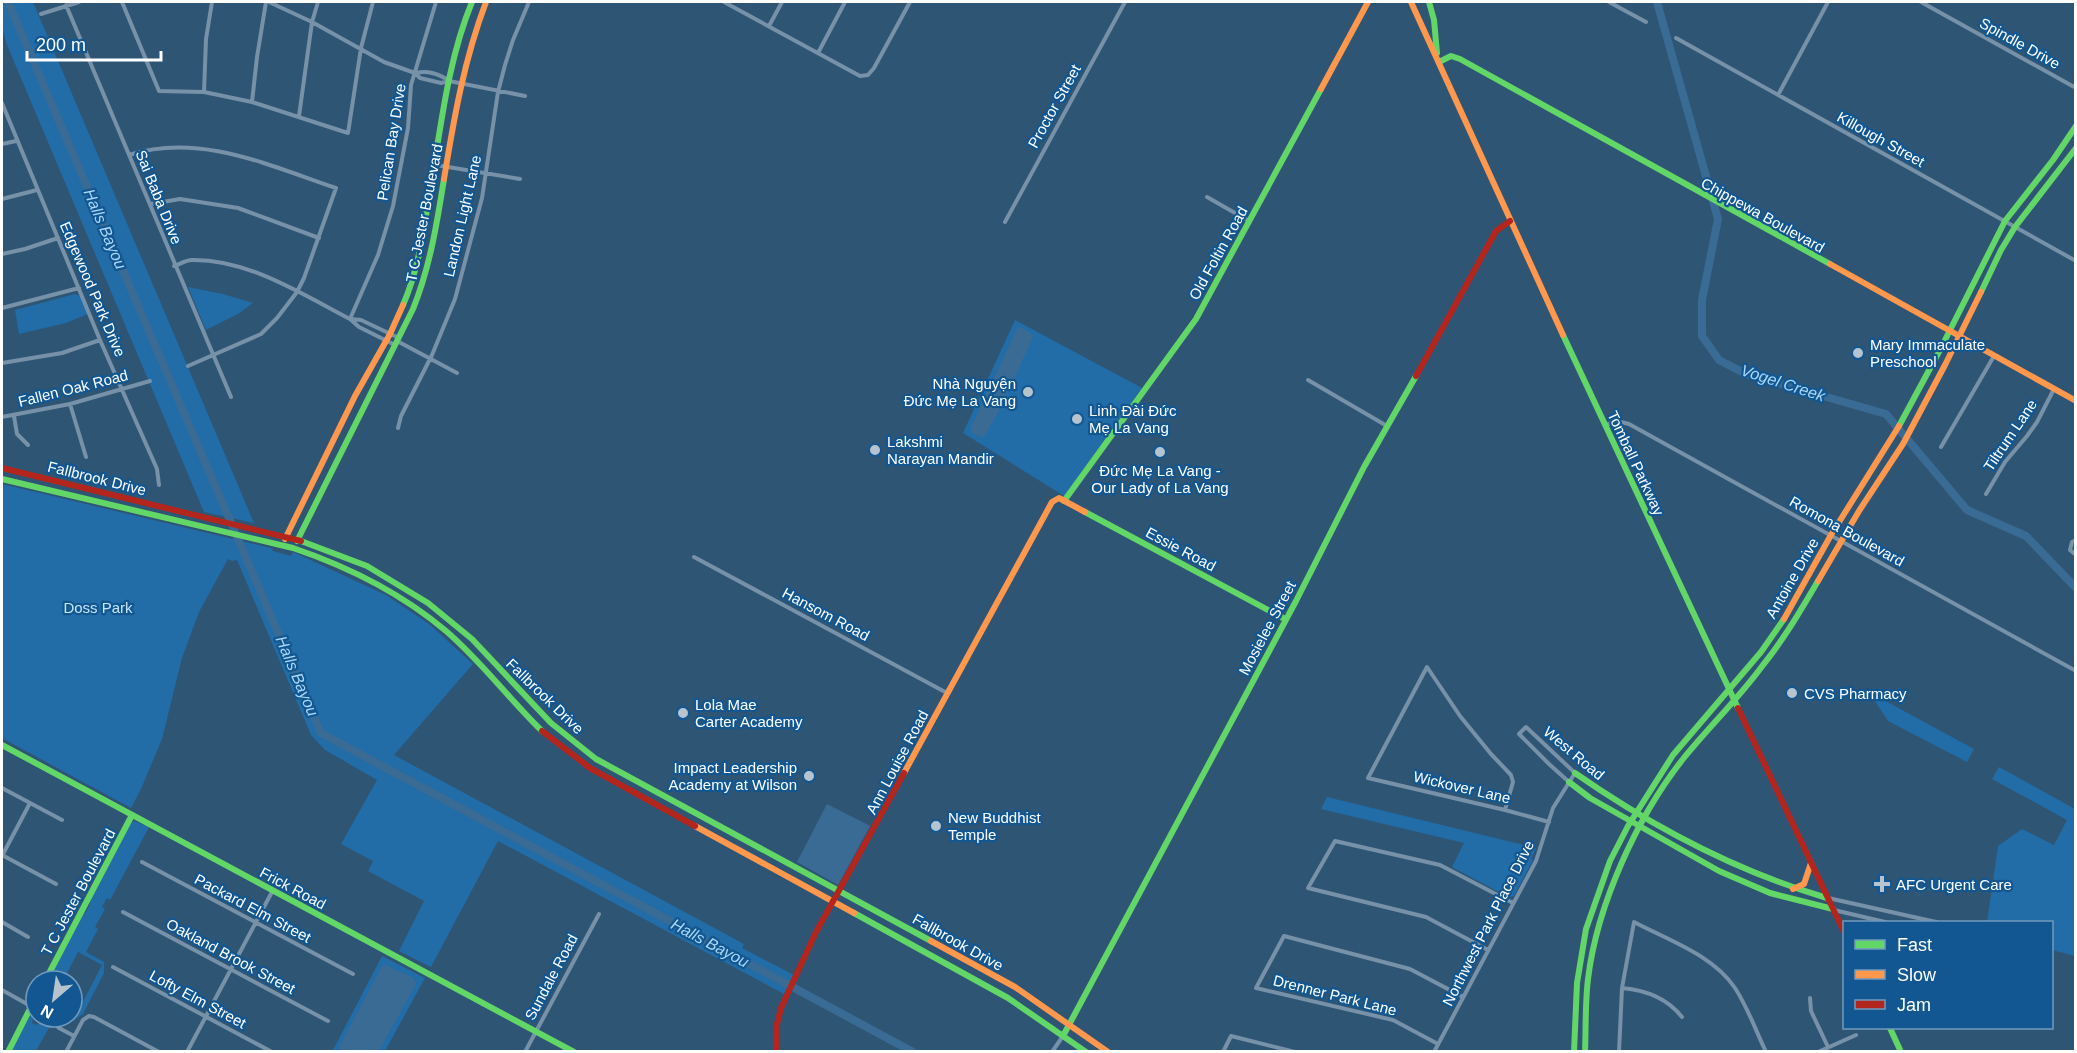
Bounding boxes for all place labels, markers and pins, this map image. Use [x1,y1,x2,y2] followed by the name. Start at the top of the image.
[1870,336,1985,370] place label: Mary Immaculate Preschool
[1851,346,1865,360] marker: Mary Immaculate Preschool
[904,375,1016,409] place label: Nhà Nguyện Đức Mẹ La Vang
[1021,385,1035,399] marker: Nhà Nguyện Đức Mẹ La Vang
[1089,402,1177,436] place label: Linh Đài Đức Mẹ La Vang
[1070,412,1084,426] marker: Linh Đài Đức Mẹ La Vang
[887,433,994,467] place label: Lakshmi Narayan Mandir
[868,443,882,457] marker: Lakshmi Narayan Mandir
[1153,445,1167,459] marker: Đức Mẹ La Vang - Our Lady of La Vang
[1091,462,1229,496] place label: Đức Mẹ La Vang - Our Lady of La Vang
[1804,685,1907,702] place label: CVS Pharmacy
[1785,686,1799,700] marker: CVS Pharmacy
[695,696,803,730] place label: Lola Mae Carter Academy
[676,706,690,720] marker: Lola Mae Carter Academy
[669,759,797,793] place label: Impact Leadership Academy at Wilson
[802,769,816,783] marker: Impact Leadership Academy at Wilson
[948,809,1041,843] place label: New Buddhist Temple
[929,819,943,833] marker: New Buddhist Temple
[1873,875,1891,893] marker: AFC Urgent Care
[1896,876,2012,893] place label: AFC Urgent Care

